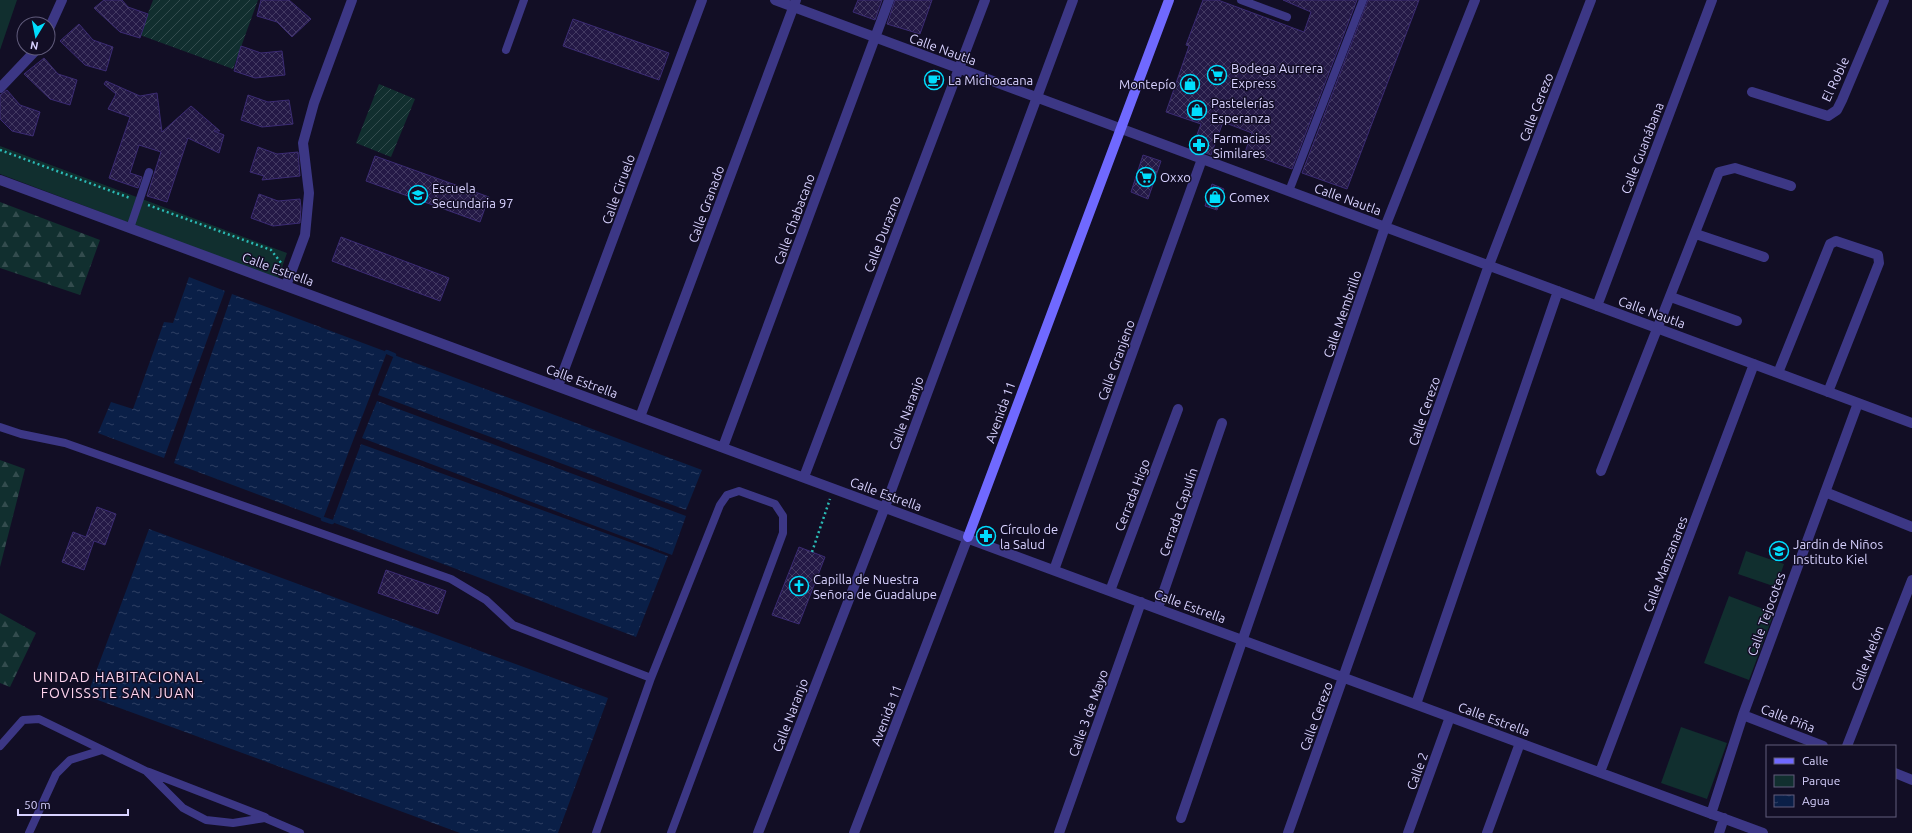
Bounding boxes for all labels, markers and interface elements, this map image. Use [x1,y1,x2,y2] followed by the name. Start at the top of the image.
[16,16,56,56] north arrow
[908,30,978,68] street label: Calle Nautla
[29,39,39,52] text: N
[1819,54,1851,104] street label: El Roble
[1231,61,1323,90] place label: Bodega Aurrera Express
[1206,64,1228,86] supermarket icon: Bodega Aurrera Express
[923,69,945,91] cafe icon: La Michoacana
[1517,71,1555,143] street label: Calle Cerezo
[948,73,1033,87] place label: La Michoacana
[1179,73,1201,95] shop icon: Montepío
[1119,77,1176,91] place label: Montepío
[1211,96,1275,125] place label: Pastelerías Esperanza
[1186,99,1208,121] shop icon: Pastelerías Esperanza
[1618,100,1666,196] street label: Calle Guanábana
[1213,131,1271,160] place label: Farmacias Similares
[1188,134,1210,156] pharmacy icon: Farmacias Similares
[599,152,637,226] street label: Calle Ciruelo
[686,163,726,245] street label: Calle Granado
[1135,166,1157,188] supermarket icon: Oxxo
[1160,170,1191,184] place label: Oxxo
[771,172,817,266] street label: Calle Chabacano
[1313,180,1383,218] street label: Calle Nautla
[432,181,514,210] place label: Escuela Secundaria 97
[407,184,429,206] school or university icon: Escuela Secundaria 97
[1204,186,1226,208] shop icon: Comex
[1229,190,1270,204] place label: Comex
[861,194,903,274] street label: Calle Durazno
[240,250,316,288] street label: Calle Estrella
[1320,268,1364,360] street label: Calle Membrillo
[1617,293,1687,331] street label: Calle Nautla
[1095,318,1137,402] street label: Calle Granjeno
[544,362,620,400] street label: Calle Estrella
[886,374,926,452] street label: Calle Naranjo
[1406,375,1442,447] street label: Calle Cerezo
[982,379,1018,445] street label: Avenida 11
[1112,457,1152,533] street label: Cerrada Higo
[1156,466,1200,558] street label: Cerrada Capulín
[848,475,924,513] street label: Calle Estrella
[1640,514,1690,614] street label: Calle Manzanares
[1000,522,1058,551] place label: Círculo de la Salud
[975,525,997,547] pharmacy icon: Círculo de la Salud
[1793,537,1883,566] place label: Jardin de Niños Instituto Kiel
[1768,540,1790,562] school or university icon: Jardin de Niños Instituto Kiel
[1744,570,1788,658] street label: Calle Tejocotes
[813,572,937,601] place label: Capilla de Nuestra Señora de Guadalupe
[788,575,810,597] church icon: Capilla de Nuestra Señora de Guadalupe
[1152,587,1228,625] street label: Calle Estrella
[1848,623,1886,693] street label: Calle Melón
[1066,668,1110,758] street label: Calle 3 de Mayo
[33,669,203,701] district label: UNIDAD HABITACIONAL FOVISSSTE SAN JUAN
[770,676,810,754] street label: Calle Naranjo
[1297,680,1335,752] street label: Calle Cerezo
[868,682,904,748] street label: Avenida 11
[1456,700,1532,738] street label: Calle Estrella
[1759,701,1817,735] street label: Calle Piña
[1766,745,1896,817] legend
[1404,750,1430,792] street label: Calle 2
[1802,754,1828,767] text: Calle
[1802,774,1840,787] text: Parque
[18,791,128,817] scale bar
[1802,794,1830,807] text: Agua
[24,798,51,811] text: 50 m

